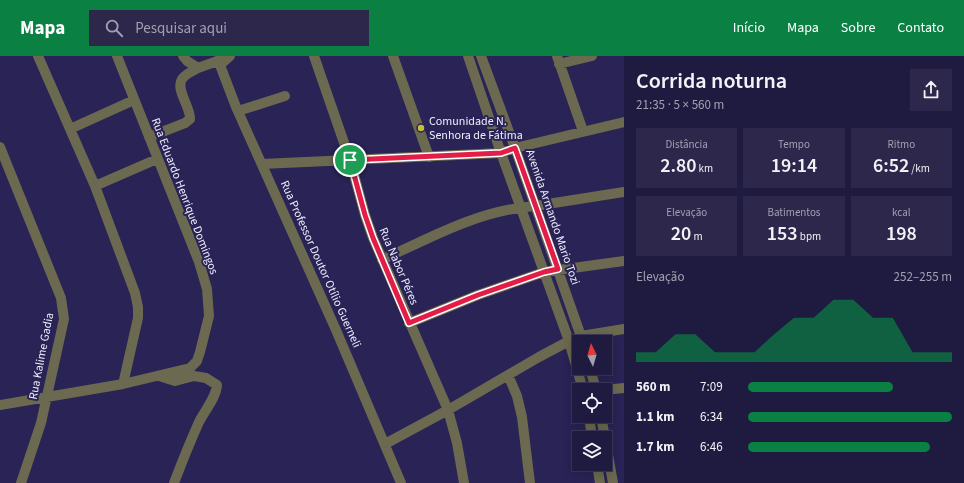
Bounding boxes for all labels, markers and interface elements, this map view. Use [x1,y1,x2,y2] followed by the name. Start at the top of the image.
[89,10,369,46] search box
[20,15,65,42] text: Mapa
[103,17,125,39] icon: search
[135,18,227,39] text: Pesquisar aqui
[733,18,765,38] text: Início
[787,18,819,38] text: Mapa
[841,18,875,38] text: Sobre
[897,18,944,38] text: Contato
[636,65,787,97] text: Corrida noturna
[910,69,952,111] button: share
[636,96,724,114] text: 21:35 · 5 × 560 m
[429,113,523,144] place label: Comunidade N. Senhora de Fátima
[147,115,222,277] street label: Rua Eduardo Henrique Domingos
[416,123,426,133] marker: Comunidade N. Senhora de Fátima
[666,137,708,152] text: Distância
[778,137,810,152] text: Tempo
[887,137,915,152] text: Ritmo
[333,143,367,177] pin
[521,147,584,287] street label: Avenida Armando Mario Tozi
[339,149,361,171] icon: arrive
[660,152,696,180] text: 2.80
[771,152,817,180] text: 19:14
[873,152,909,180] text: 6:52
[696,161,713,176] text: km
[909,161,930,176] text: /km
[276,178,365,351] street label: Rua Professor Doutor Otílio Guerneli
[666,205,707,220] text: Elevação
[767,205,820,220] text: Batimentos
[892,205,911,220] text: kcal
[671,220,691,248] text: 20
[767,220,798,248] text: 153
[886,220,917,248] text: 198
[375,225,423,308] street label: Rua Nabor Péres
[691,229,703,244] text: m
[798,229,821,244] text: bpm
[636,268,684,286] text: Elevação
[894,268,952,286] text: 252–255 m
[25,311,58,401] street label: Rua Kalime Gadia
[572,335,612,375] north arrow
[572,335,612,471] map controls
[636,378,670,396] text: 560 m
[700,378,723,396] text: 7:09
[572,383,612,423] button: locate
[636,408,675,426] text: 1.1 km
[700,408,723,426] text: 6:34
[572,431,612,471] button: layers
[636,438,675,456] text: 1.7 km
[700,438,723,456] text: 6:46

